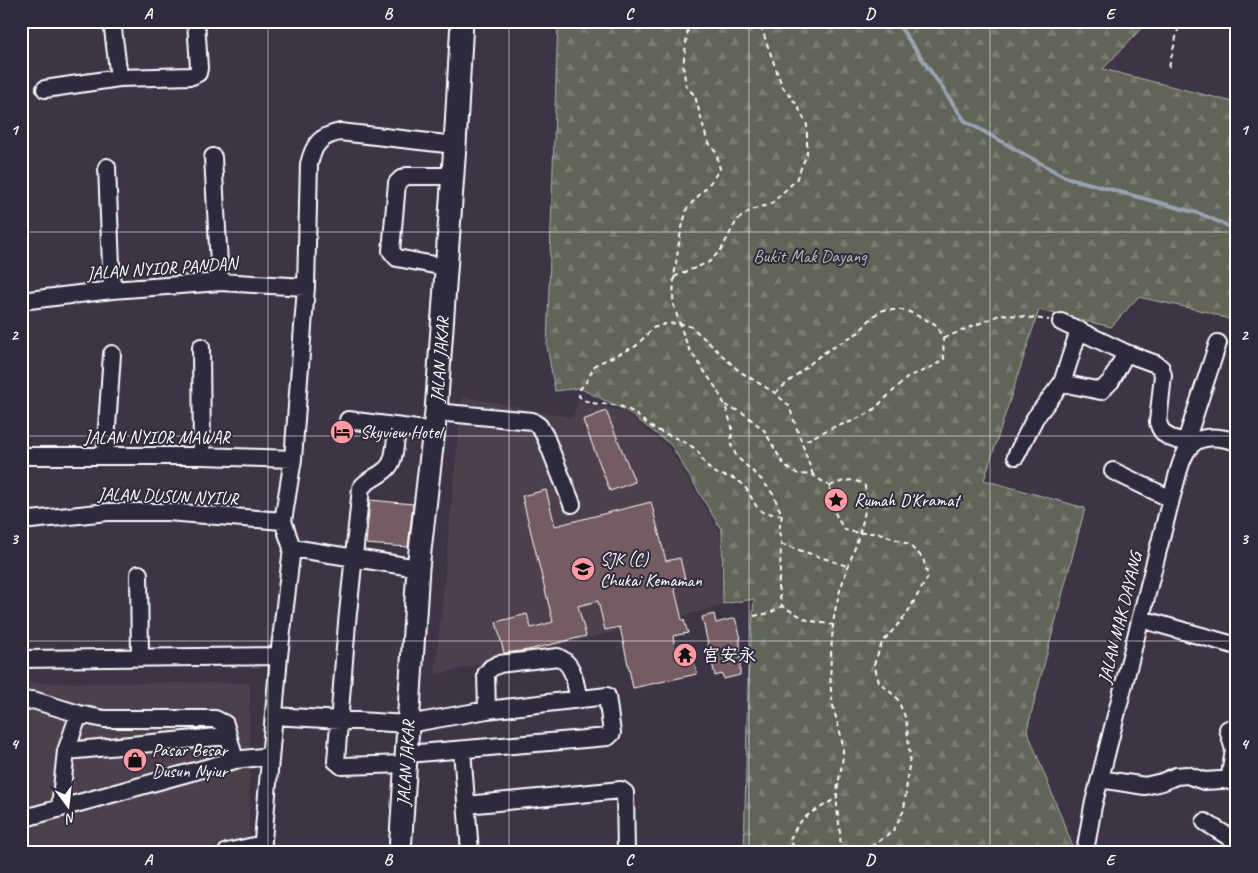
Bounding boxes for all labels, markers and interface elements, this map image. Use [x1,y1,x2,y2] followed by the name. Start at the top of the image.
[144,4,154,24] text: A
[384,4,394,24] text: B
[625,4,635,24] text: C
[865,4,876,24] text: D
[1106,4,1117,24] text: E
[10,120,19,140] text: 1
[1240,120,1249,140] text: 1
[753,245,868,267] park label: Bukit Mak Dayang
[85,252,241,284] street label: JALAN NYIOR PANDAN
[426,315,454,404] street label: JALAN JAKAR
[10,325,19,345] text: 2
[1240,325,1249,345] text: 2
[329,419,355,445] hotel icon: Skyview Hotel
[360,421,445,443] place label: Skyview Hotel
[83,426,231,448] street label: JALAN NYIOR MAWAR
[97,483,240,509] street label: JALAN DUSUN NYIUR
[823,487,849,513] place icon: Rumah D'Kramat
[854,489,963,511] place label: Rumah D'Kramat
[10,529,19,549] text: 3
[1240,529,1249,549] text: 3
[1093,547,1148,687] street label: JALAN MAK DAYANG
[600,548,703,591] place label: SJK (C) Chukai Kemaman
[570,556,596,582] school or university icon: SJK (C) Chukai Kemaman
[672,642,698,668] temple icon: 宮安永
[702,644,756,666] place label: 宮安永
[392,719,419,808] street label: JALAN JAKAR
[10,734,19,754] text: 4
[1240,734,1249,754] text: 4
[152,739,230,782] place label: Pasar Besar Dusun Nyiur
[122,747,148,773] shop icon: Pasar Besar Dusun Nyiur
[42,780,92,830] north arrow
[63,809,78,828] text: N
[144,850,154,870] text: A
[384,850,394,870] text: B
[625,850,635,870] text: C
[865,850,876,870] text: D
[1106,850,1117,870] text: E

